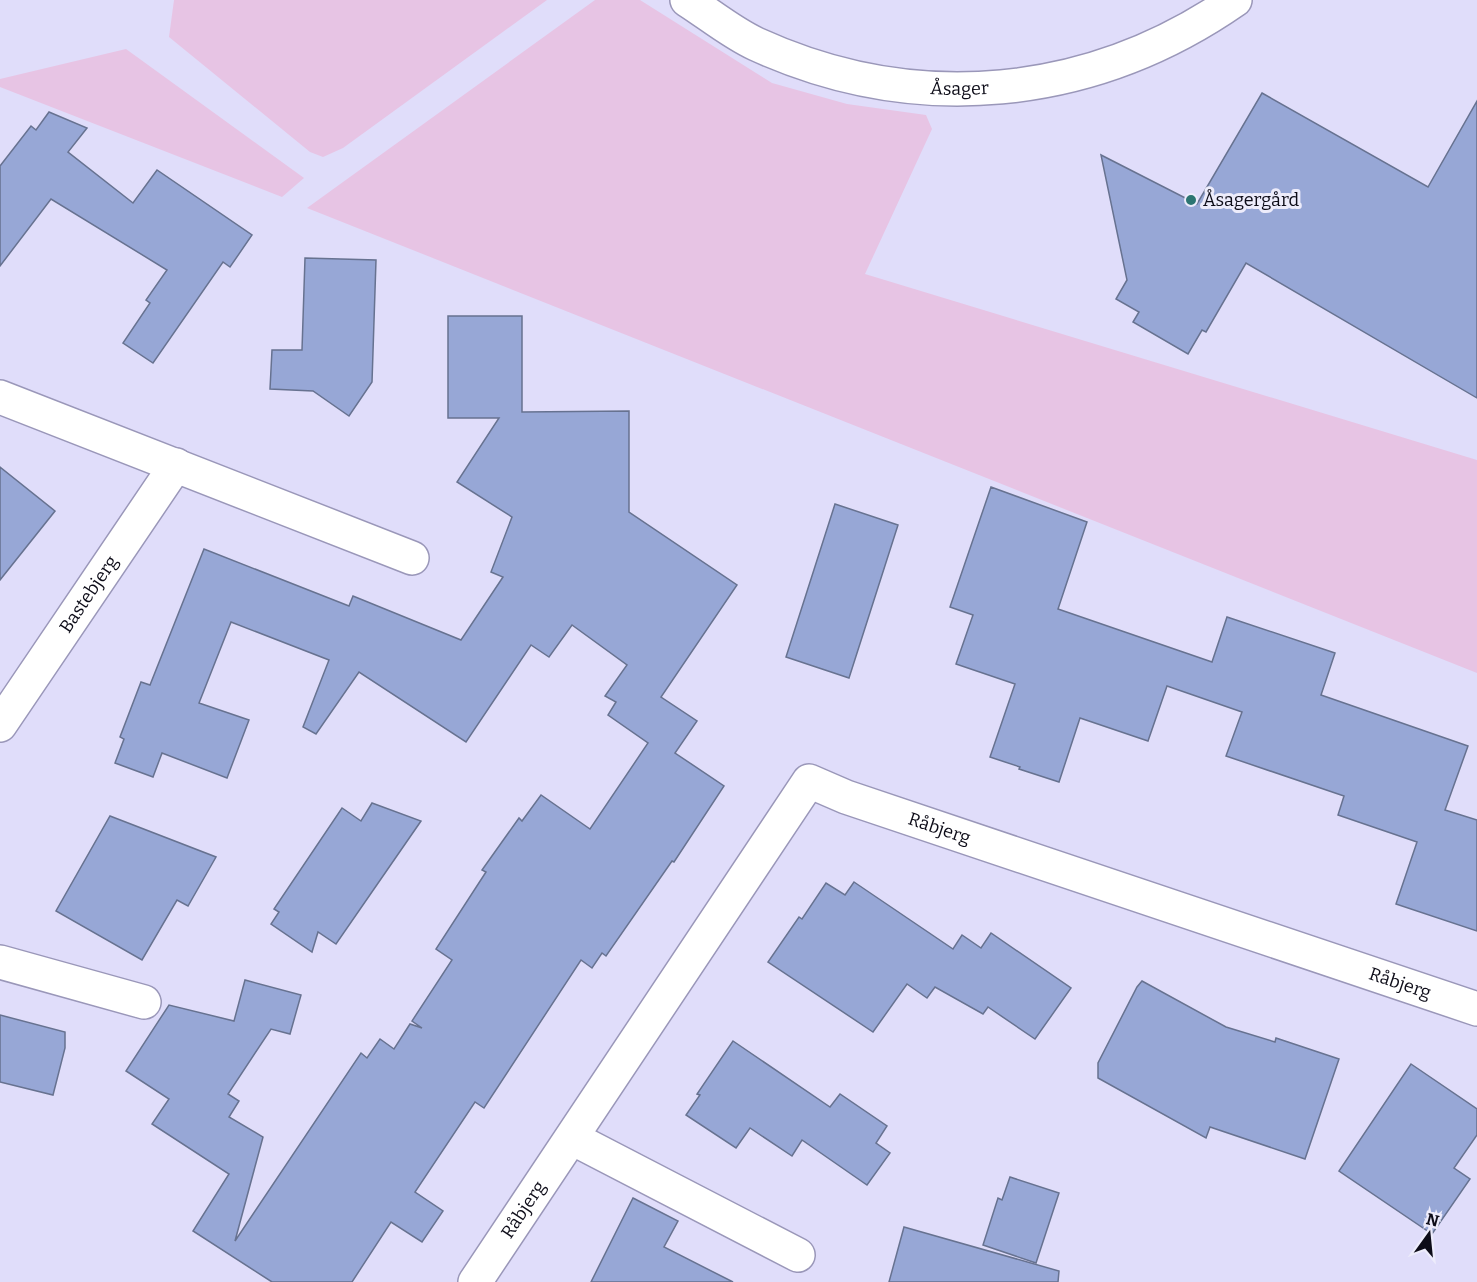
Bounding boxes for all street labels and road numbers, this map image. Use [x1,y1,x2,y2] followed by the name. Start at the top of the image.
[930,77,990,100] street label: Åsager
[55,551,123,637] street label: Bastebjerg
[905,808,973,849] street label: Råbjerg
[1366,963,1434,1004] street label: Råbjerg
[496,1177,550,1242] street label: Råbjerg

